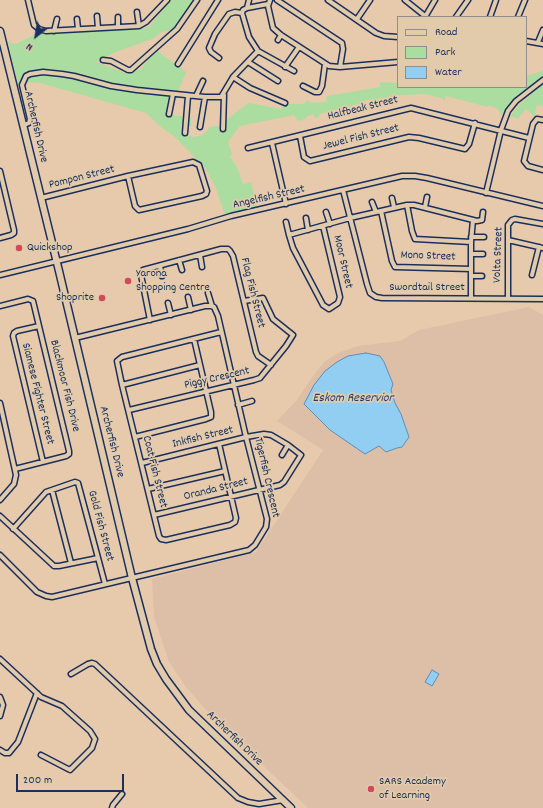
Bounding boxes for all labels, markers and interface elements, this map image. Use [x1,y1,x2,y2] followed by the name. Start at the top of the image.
[16,16,56,56] north arrow
[397,16,527,88] legend
[435,24,457,41] text: Road
[23,38,36,55] text: N
[435,44,455,61] text: Park
[435,64,462,81] text: Water
[20,90,50,164] street label: Archerfish Drive
[326,93,400,125] street label: Halfbeak Street
[321,122,401,154] street label: Jewel Fish Street
[48,163,116,193] street label: Pompon Street
[232,183,306,213] street label: Angelfish Street
[491,227,507,283] street label: Volta Street
[329,234,355,290] street label: Moor Street
[27,241,73,255] place label: Quickshop
[14,243,24,253] marker: Quickshop
[400,249,456,265] street label: Mono Street
[236,256,268,330] street label: Flag Fish Street
[136,267,210,295] place label: Yarona Shopping Centre
[123,276,133,286] marker: Yarona Shopping Centre
[389,281,465,295] street label: Swordtail Street
[56,291,94,305] place label: Shoprite
[97,293,107,303] marker: Shoprite
[46,339,82,433] street label: Blackmoor Fish Drive
[17,342,57,446] street label: Siamese Fighter Street
[183,364,251,394] street label: Piggy Crescent
[313,391,393,407] water label: Eskom Reservior
[95,405,127,479] street label: Archerfish Drive
[171,423,235,453] street label: Inkfish Street
[138,434,170,510] street label: Coat Fish Street
[250,437,282,519] street label: Tigerfish Crescent
[182,475,250,505] street label: Oranda Street
[84,489,116,563] street label: Gold Fish Street
[203,708,265,770] street label: Archerfish Drive
[18,766,126,792] scale bar
[23,772,52,789] text: 200 m
[379,775,446,803] place label: SARS Academy of Learning
[366,784,376,794] marker: SARS Academy of Learning

